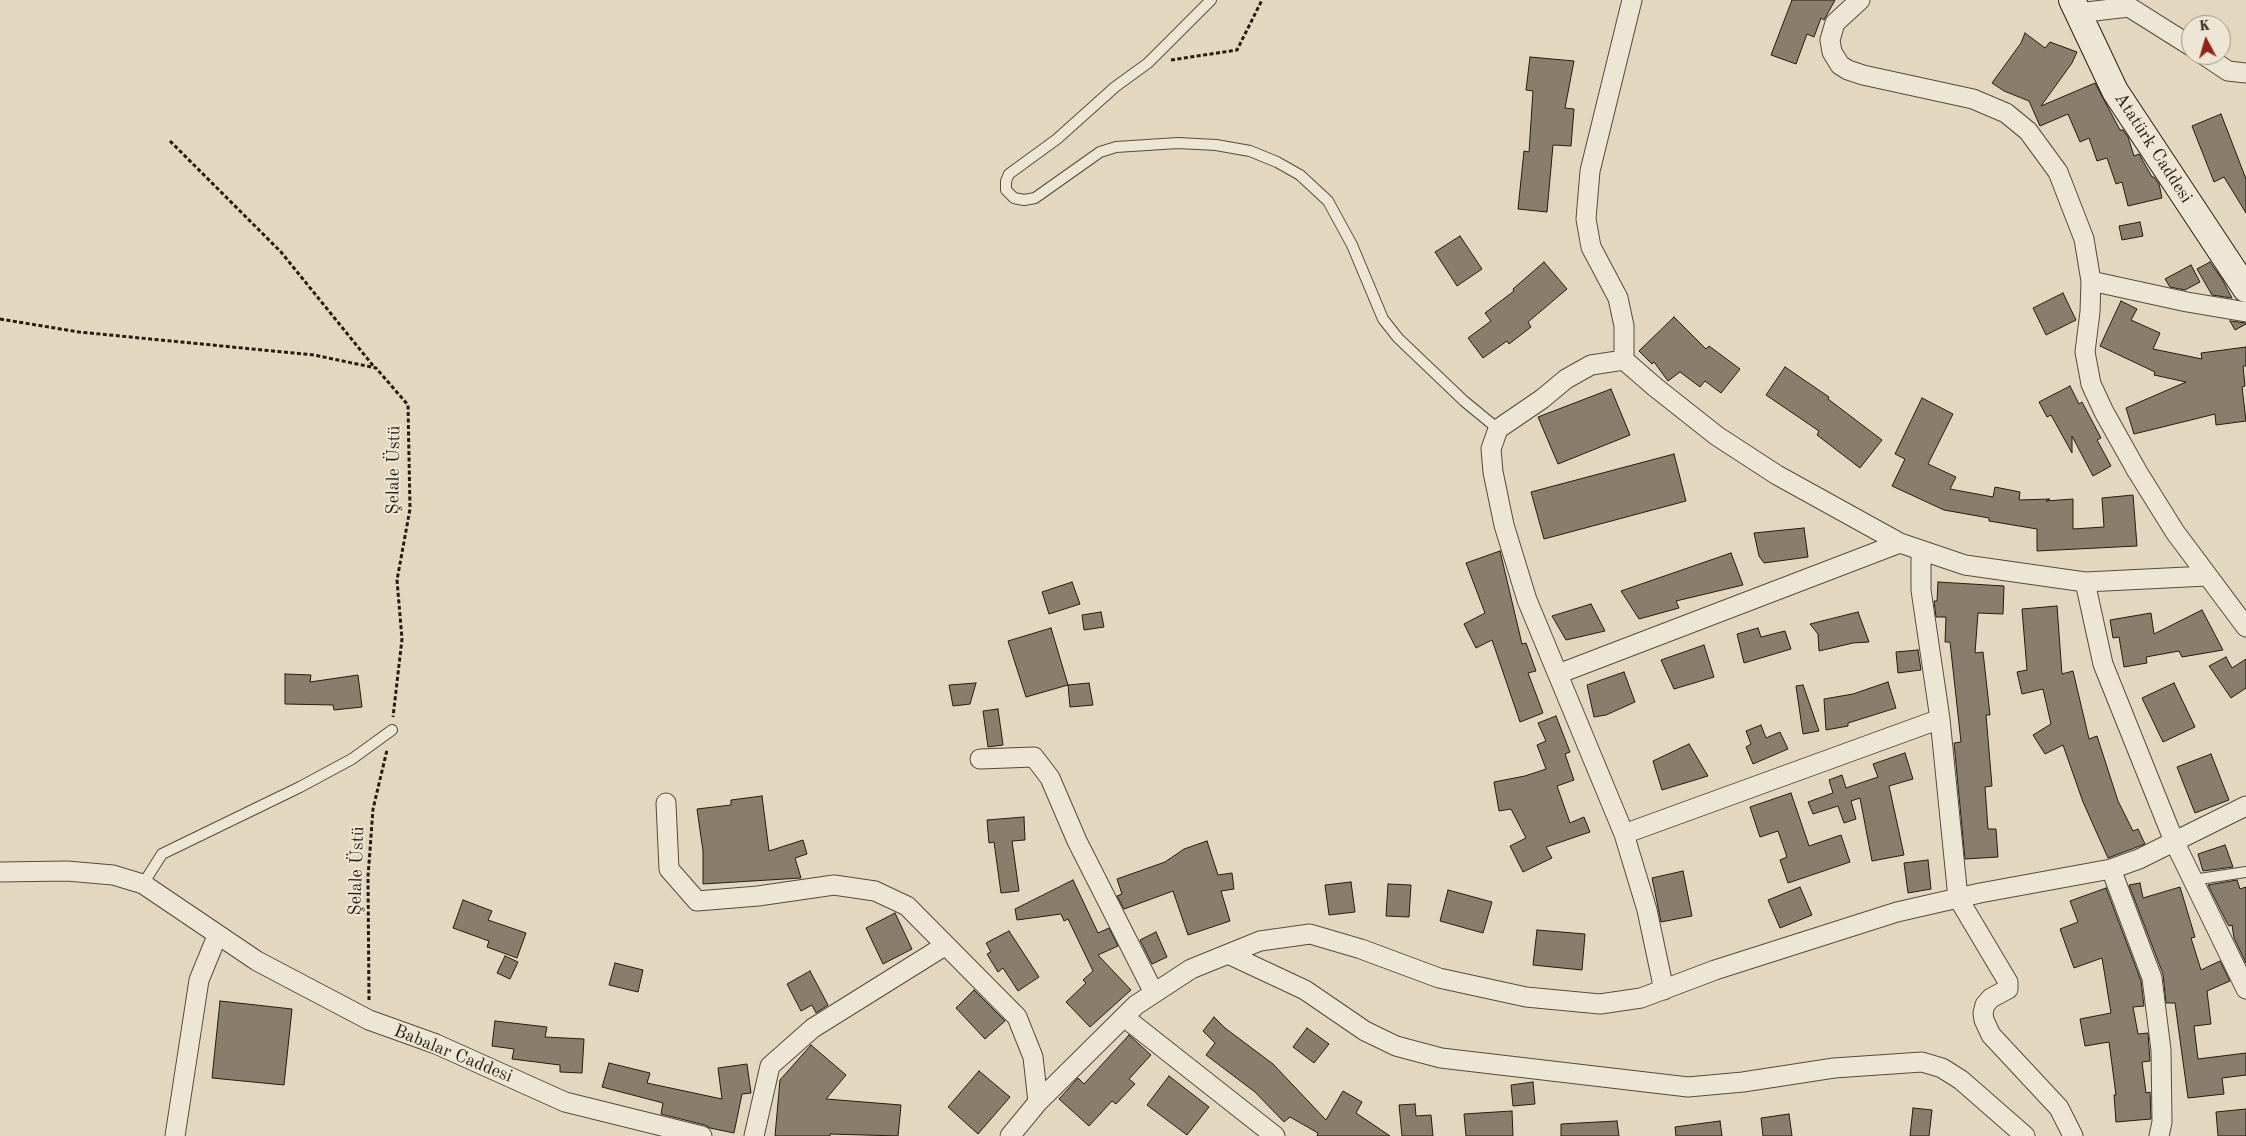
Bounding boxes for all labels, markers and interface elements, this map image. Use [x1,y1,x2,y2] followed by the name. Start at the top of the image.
[2181,15,2231,65] north arrow
[2198,19,2211,34] text: K
[2109,89,2197,207] street label: Atatürk Caddesi
[382,425,406,515] street label: Şelale Üstü
[345,826,369,916] street label: Şelale Üstü
[390,1020,516,1088] street label: Babalar Caddesi

